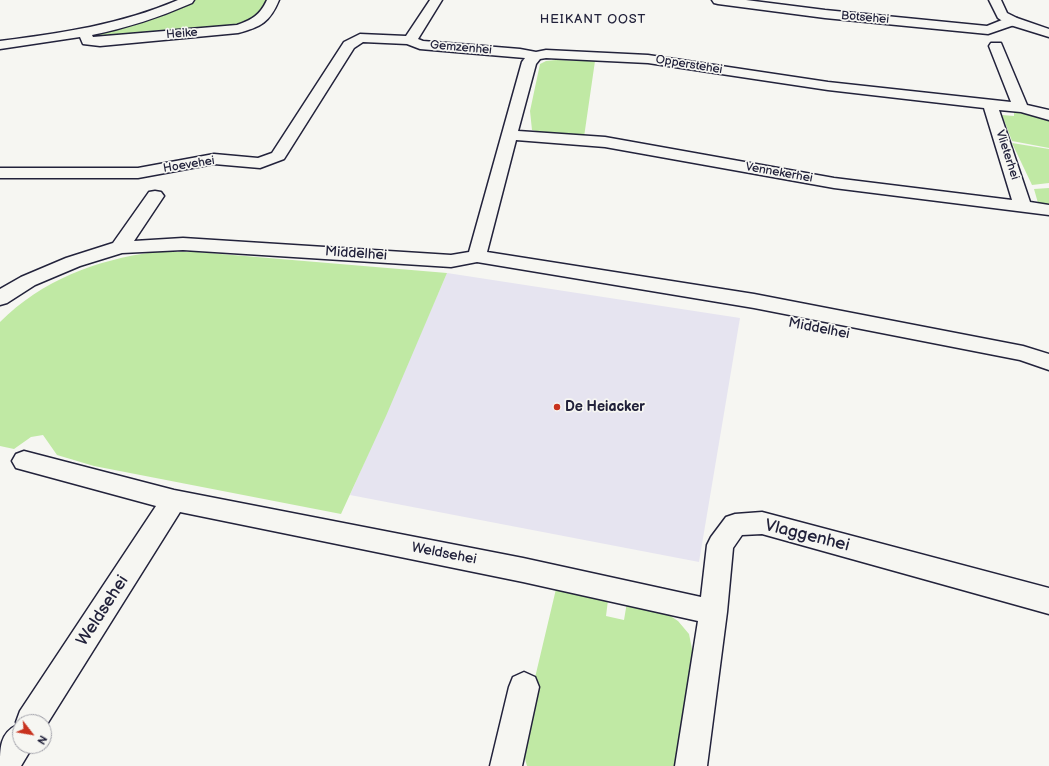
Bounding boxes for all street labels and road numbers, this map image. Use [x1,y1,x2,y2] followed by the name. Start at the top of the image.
[840,9,890,27] street label: Botsehei
[166,25,198,43] street label: Heike
[429,38,493,58] street label: Gemzenhei
[655,53,723,77] street label: Opperstehei
[992,128,1022,182] street label: Vlieterhei
[162,154,216,176] street label: Hoevehei
[744,160,814,186] street label: Vennekerhei
[324,243,388,265] street label: Middelhei
[787,315,851,343] street label: Middelhei
[763,516,851,556] street label: Vlaggenhei
[410,539,478,569] street label: Weldsehei
[73,572,133,650] street label: Weldsehei

